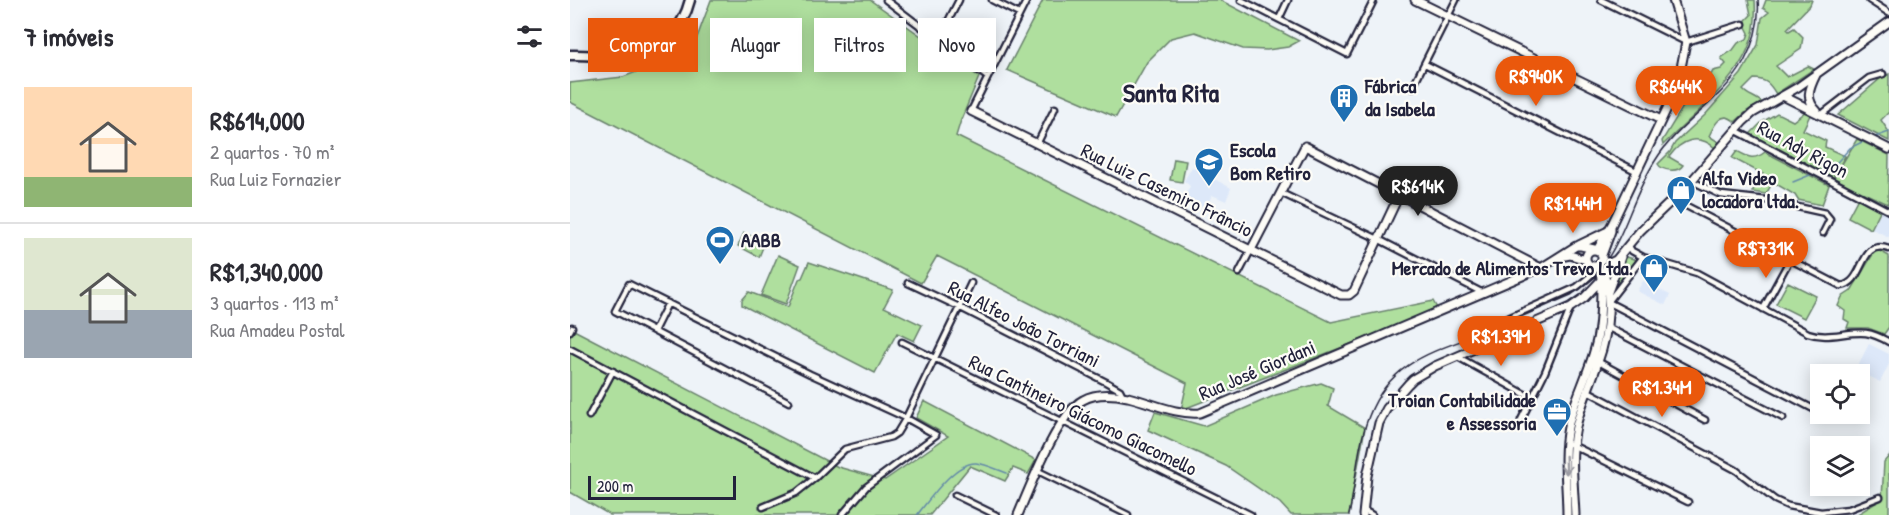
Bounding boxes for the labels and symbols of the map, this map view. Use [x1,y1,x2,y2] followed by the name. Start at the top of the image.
[1487,56,1585,107] pin: R$940K
[1627,66,1725,117] pin: R$644K
[1364,72,1435,122] place label: Fábrica da Isabela
[1123,75,1220,110] district label: Santa Rita
[1328,82,1360,124] building icon: Fábrica da Isabela
[1753,113,1854,184] street label: Rua Ady Rigon
[1077,136,1258,243] street label: Rua Luiz Casemiro Frâncio
[1230,136,1311,186] place label: Escola Bom Retiro
[1193,146,1225,188] school or university icon: Escola Bom Retiro
[1702,164,1799,214] place label: Alfa Video locadora ltda.
[1369,166,1467,217] pin: R$614K
[1665,174,1697,216] shop icon: Alfa Video locadora ltda.
[1518,183,1628,234] pin: R$1.44M
[704,224,736,266] sports icon: AABB
[741,226,781,253] place label: AABB
[1717,228,1815,279] pin: R$731K
[1638,252,1670,294] shop icon: Mercado de Alimentos Trevo Ltda.
[1392,254,1633,281] place label: Mercado de Alimentos Trevo Ltda.
[944,274,1105,373] street label: Rua Alfeo João Torriani
[1446,316,1556,367] pin: R$1.39M
[1194,333,1319,406] street label: Rua José Giordani
[965,348,1202,482] street label: Rua Cantineiro Giácomo Giacomello
[1607,367,1717,418] pin: R$1.34M
[1387,386,1536,436] place label: Troian Contabilidade e Assessoria
[1541,396,1573,438] office icon: Troian Contabilidade e Assessoria
[1560,455,1571,475] one-way arrow
[588,473,736,500] scale bar

